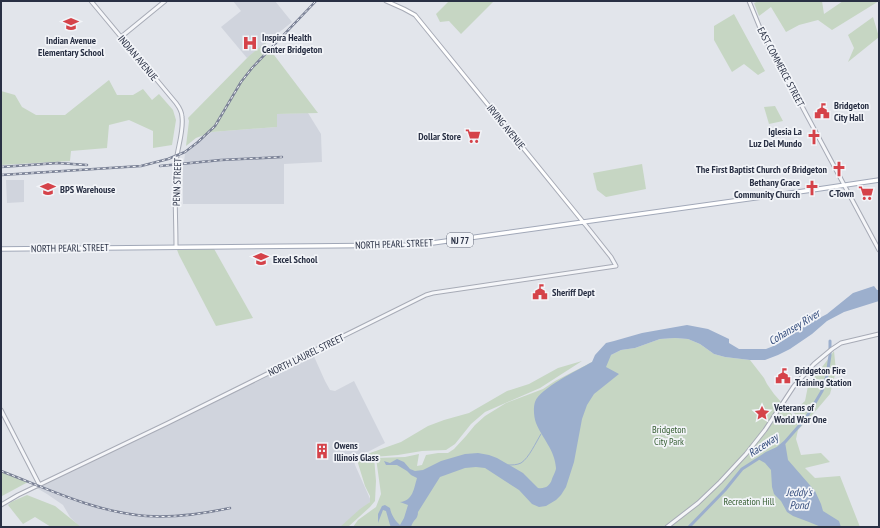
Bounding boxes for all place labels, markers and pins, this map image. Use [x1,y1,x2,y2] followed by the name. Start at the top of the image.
[62,15,80,33] school or university icon: Indian Avenue Elementary School
[262,31,323,56] place label: Inspira Health Center Bridgeton
[38,34,104,59] place label: Indian Avenue Elementary School
[241,34,259,52] hospital icon: Inspira Health Center Bridgeton
[834,99,870,124] place label: Bridgeton City Hall
[813,102,831,120] public building icon: Bridgeton City Hall
[749,125,803,150] place label: Iglesia La Luz Del Mundo
[464,127,482,145] supermarket icon: Dollar Store
[805,128,823,146] church icon: Iglesia La Luz Del Mundo
[418,130,461,143] place label: Dollar Store
[830,160,848,178] church icon: The First Baptist Church of Bridgeton
[696,163,828,176] place label: The First Baptist Church of Bridgeton
[734,176,801,201] place label: Bethany Grace Community Church
[803,179,821,197] church icon: Bethany Grace Community Church
[39,180,57,198] school or university icon: BPS Warehouse
[60,183,115,196] place label: BPS Warehouse
[857,184,875,202] supermarket icon: C-Town
[829,187,855,200] place label: C-Town
[252,250,270,268] school or university icon: Excel School
[273,253,318,266] place label: Excel School
[531,283,549,301] public building icon: Sheriff Dept
[552,286,595,299] place label: Sheriff Dept
[795,364,852,389] place label: Bridgeton Fire Training Station
[774,367,792,385] public building icon: Bridgeton Fire Training Station
[773,401,827,426] place label: Veterans of World War One
[753,404,771,422] place icon: Veterans of World War One
[334,439,379,464] place label: Owens Illinois Glass
[313,442,331,460] building icon: Owens Illinois Glass

